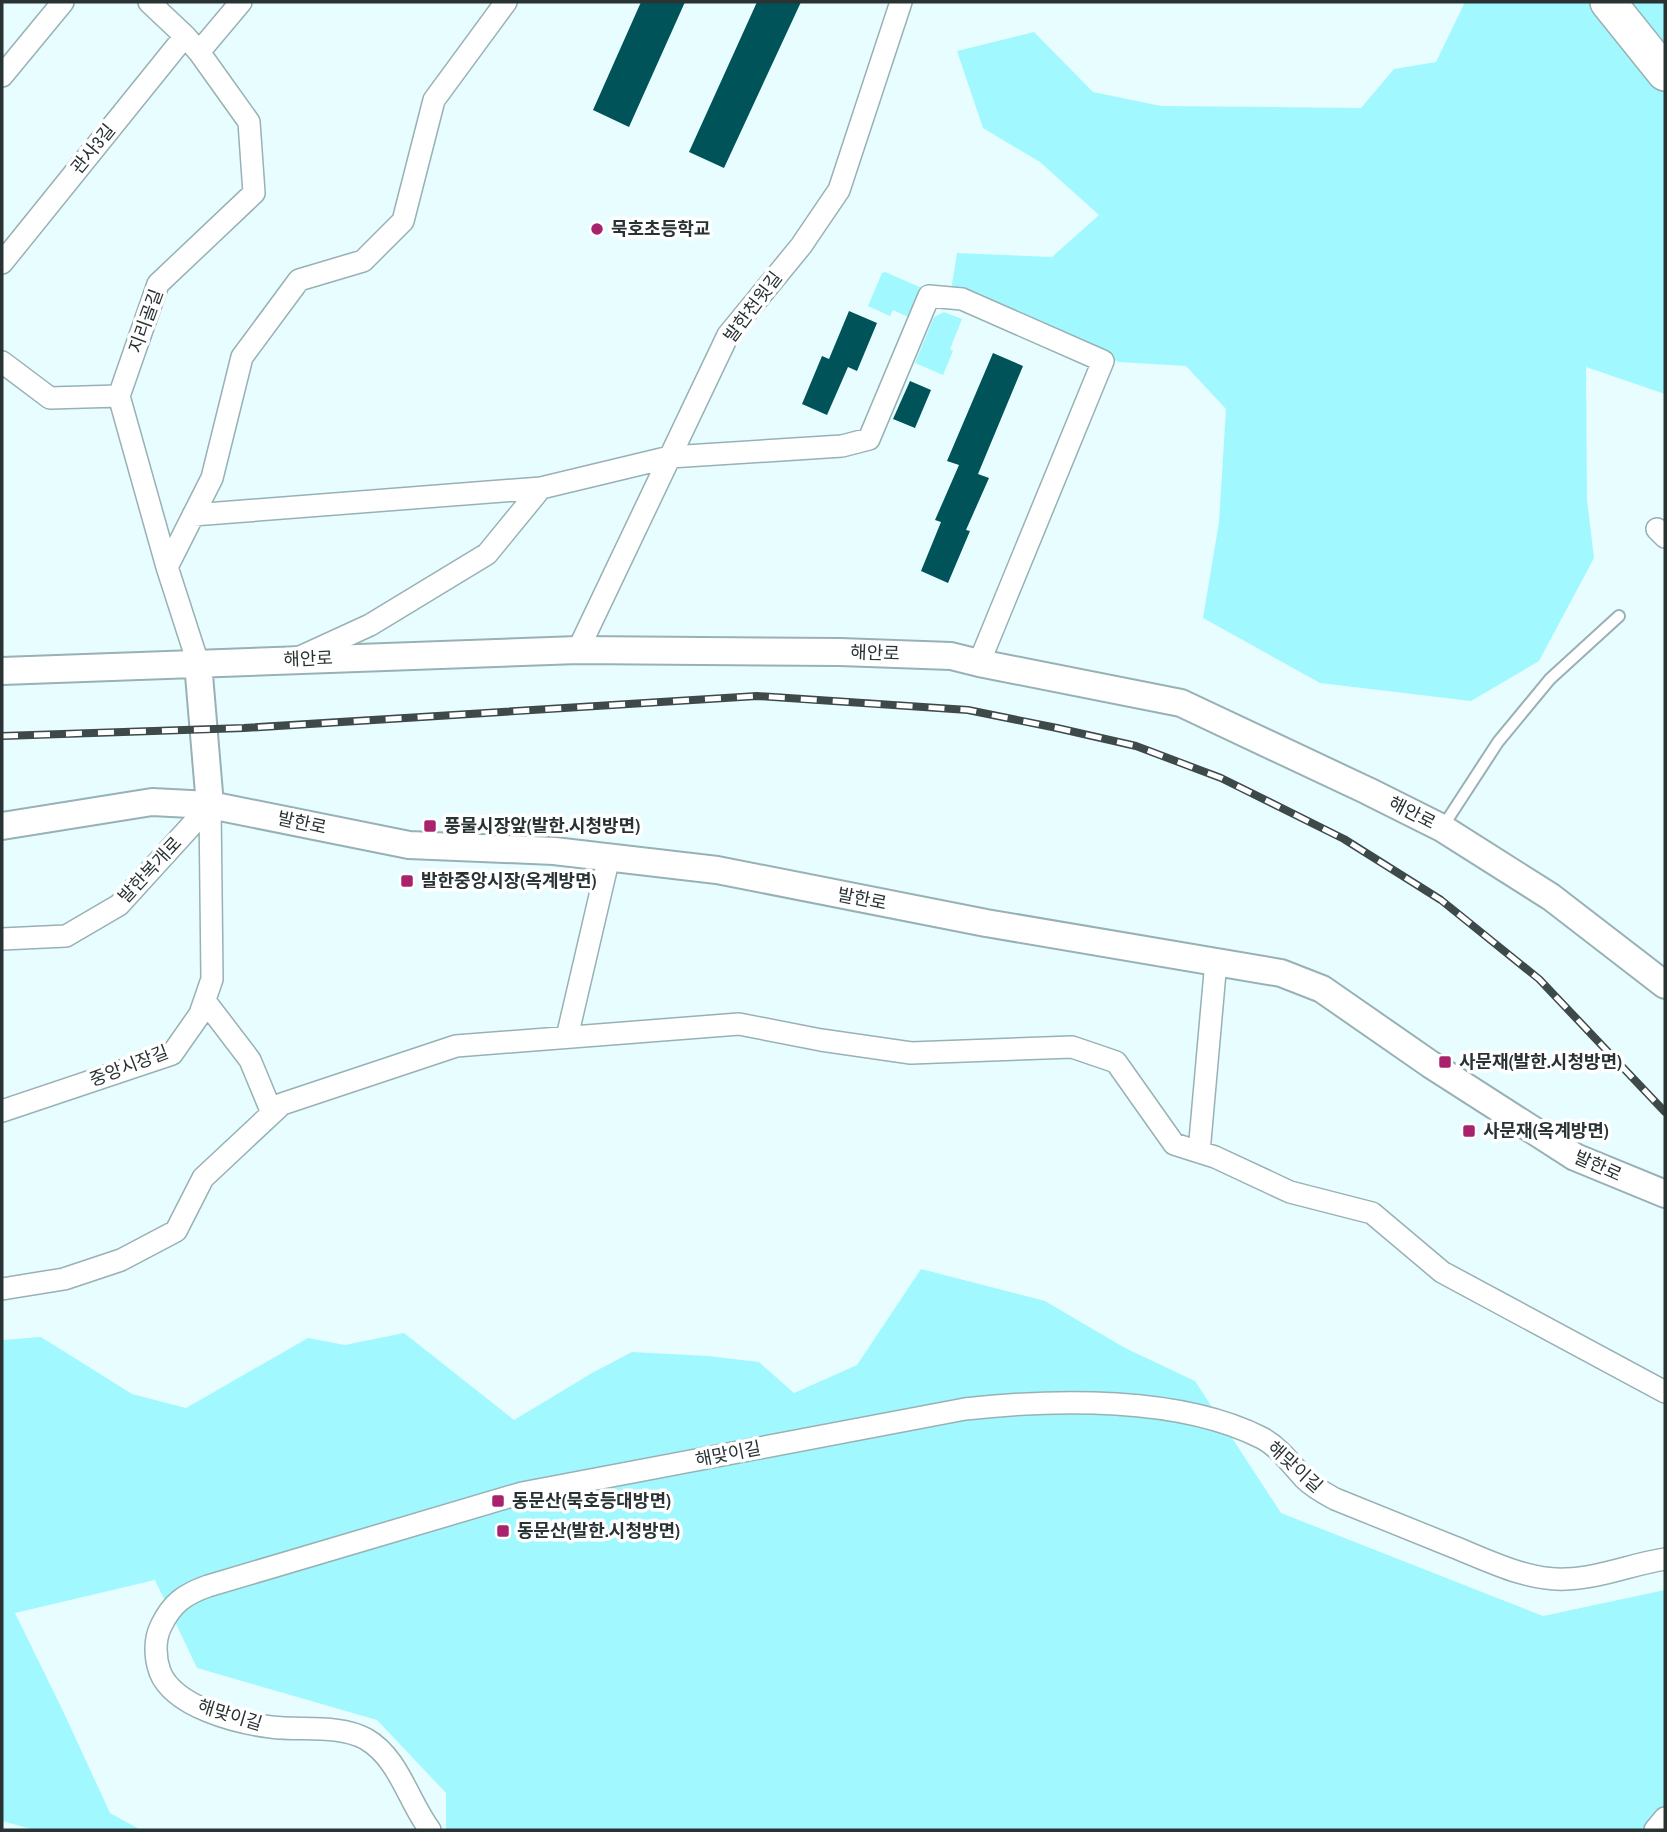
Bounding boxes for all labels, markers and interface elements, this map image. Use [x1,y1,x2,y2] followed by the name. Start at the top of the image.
[65,118,121,179] street label: 관사3길
[611,216,710,241] place label: 묵호초등학교
[589,221,605,237] marker: 묵호초등학교
[718,266,788,347] street label: 발한천윗길
[122,285,169,356] street label: 지리골길
[850,639,900,666] street label: 해안로
[283,645,333,672] street label: 해안로
[1384,790,1440,835] street label: 해안로
[275,805,329,840] street label: 발한로
[444,813,640,838] place label: 풍물시장앞(발한.시청방면)
[422,818,438,834] marker: 풍물시장앞(발한.시청방면)
[112,831,187,908] street label: 발한복개로
[421,868,597,893] place label: 발한중앙시장(옥계방면)
[399,873,415,889] marker: 발한중앙시장(옥계방면)
[835,881,889,916] street label: 발한로
[86,1039,172,1092] street label: 중앙시장길
[1459,1049,1622,1074] place label: 사문재(발한.시청방면)
[1437,1054,1453,1070] marker: 사문재(발한.시청방면)
[1483,1118,1609,1143] place label: 사문재(옥계방면)
[1461,1123,1477,1139] marker: 사문재(옥계방면)
[1570,1144,1626,1187] street label: 발한로
[693,1435,763,1472] street label: 해맞이길
[1262,1435,1328,1498] street label: 해맞이길
[512,1488,671,1513] place label: 동문산(묵호등대방면)
[490,1493,506,1509] marker: 동문산(묵호등대방면)
[517,1518,680,1543] place label: 동문산(발한.시청방면)
[495,1523,511,1539] marker: 동문산(발한.시청방면)
[195,1693,265,1736] street label: 해맞이길

